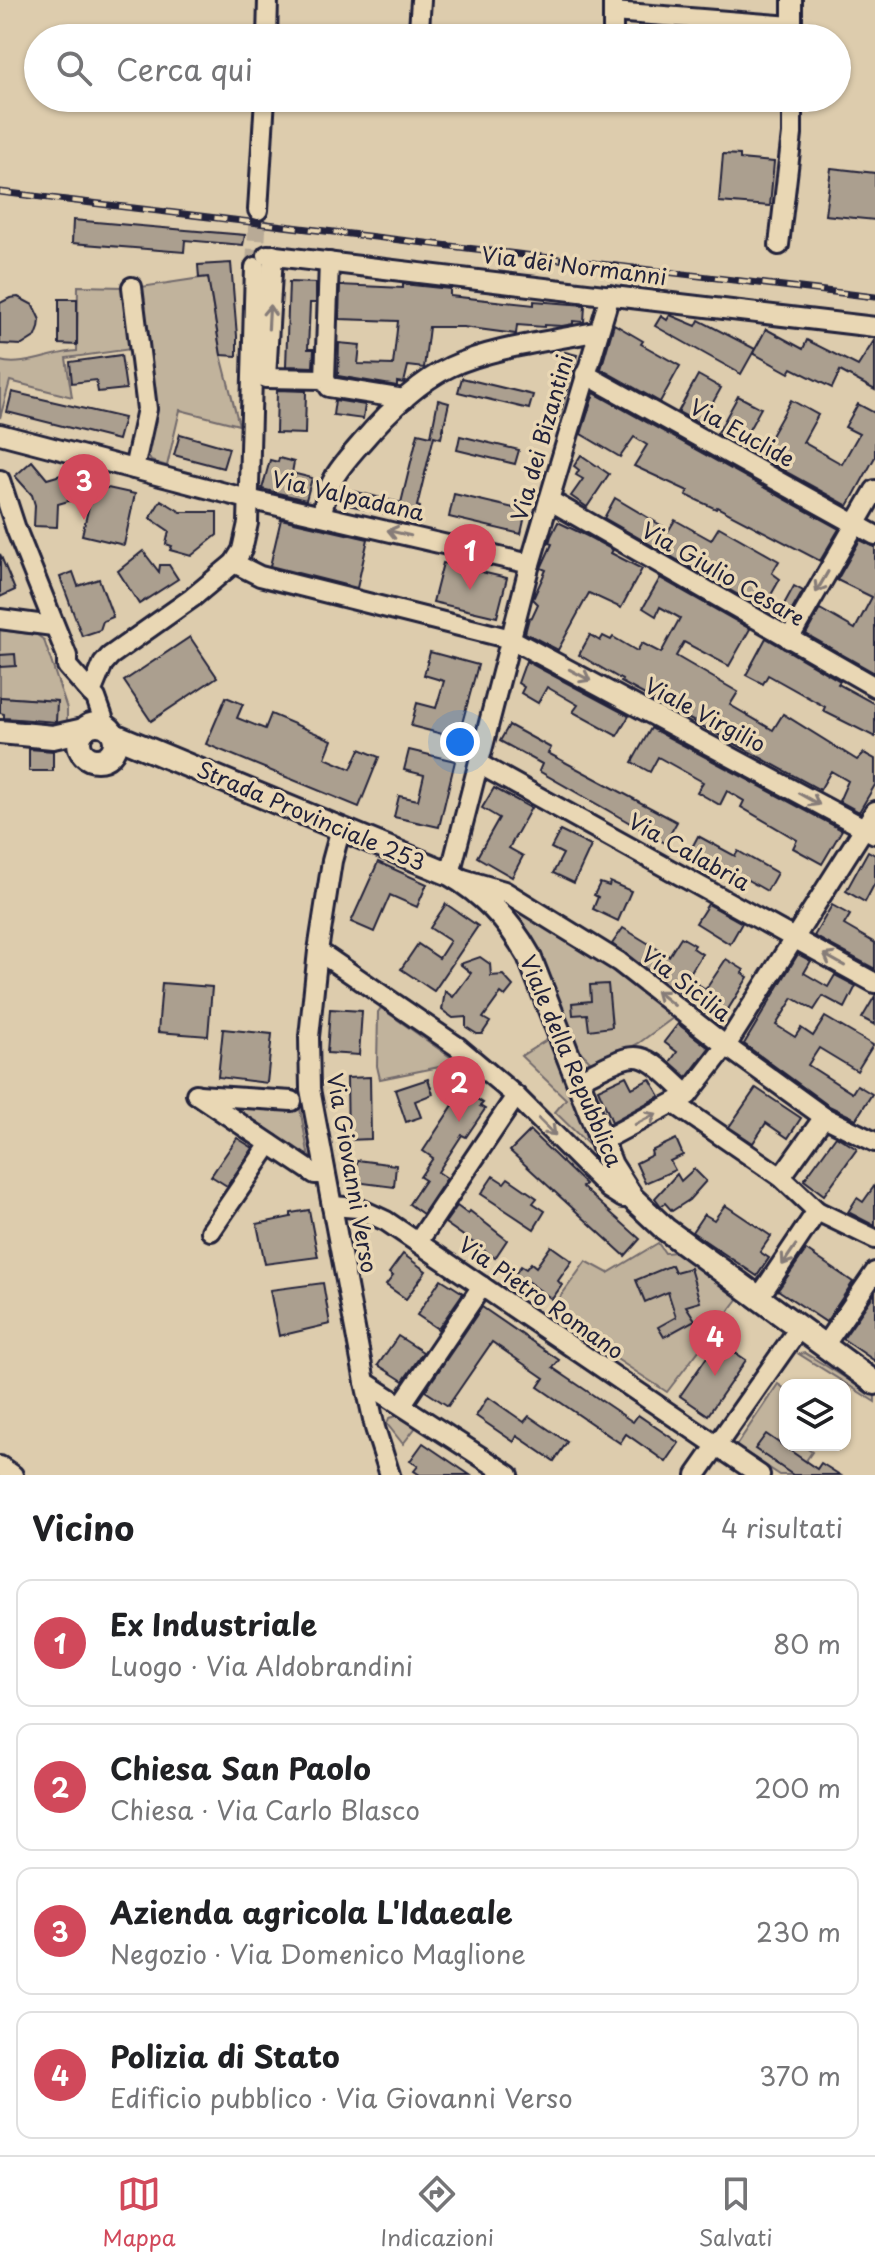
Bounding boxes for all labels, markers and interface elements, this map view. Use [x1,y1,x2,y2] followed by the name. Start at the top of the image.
[24,24,851,112] search box
[52,46,96,90] icon: search
[116,46,253,91] text: Cerca qui
[480,237,669,292] street label: Via dei Normanni
[262,304,277,331] one-way arrow
[501,350,580,525] street label: Via dei Bizantini
[684,389,801,474] street label: Via Euclide
[58,454,110,520] pin: 3
[269,461,429,528] street label: Via Valpadana
[636,512,812,633] street label: Via Giulio Cesare
[444,524,496,590] pin: 1
[387,525,413,540] one-way arrow
[814,569,829,593] one-way arrow
[567,668,591,683] one-way arrow
[639,668,772,759] street label: Viale Virgilio
[440,722,480,762] your location
[192,751,431,878] street label: Strada Provinciale 253
[796,791,820,807] one-way arrow
[623,804,757,898] street label: Via Calabria
[635,937,739,1029] street label: Via Sicilia
[513,949,632,1172] street label: Viale della Repubblica
[823,952,846,968] one-way arrow
[655,989,676,1006] one-way arrow
[433,1056,485,1122] pin: 2
[320,1070,387,1275] street label: Via Giovanni Verso
[633,1110,657,1126] one-way arrow
[537,1117,556,1136] one-way arrow
[452,1227,631,1366] street label: Via Pietro Romano
[780,1244,797,1266] one-way arrow
[689,1310,741,1376] pin: 4
[779,1379,851,1451] map controls
[779,1379,851,1451] button: layers
[32,1501,134,1553] text: Vicino
[721,1508,843,1547] text: 4 risultati
[110,1601,317,1646] text: Ex Industriale
[54,1624,66,1663] text: 1
[773,1624,841,1663] text: 80 m
[110,1646,413,1685] text: Luogo · Via Aldobrandini
[110,1745,371,1790] text: Chiesa San Paolo
[51,1768,69,1807] text: 2
[754,1768,841,1807] text: 200 m
[110,1790,420,1829] text: Chiesa · Via Carlo Blasco
[110,1889,513,1934] text: Azienda agricola L'Idaeale
[51,1912,69,1951] text: 3
[756,1912,841,1951] text: 230 m
[110,1934,526,1973] text: Negozio · Via Domenico Maglione
[110,2033,340,2078] text: Polizia di Stato
[51,2056,69,2095] text: 4
[759,2056,841,2095] text: 370 m
[110,2078,573,2117] text: Edificio pubblico · Via Giovanni Verso
[102,2172,176,2253] tab: Mappa
[380,2172,494,2253] tab: Indicazioni
[699,2172,773,2253] tab: Salvati

